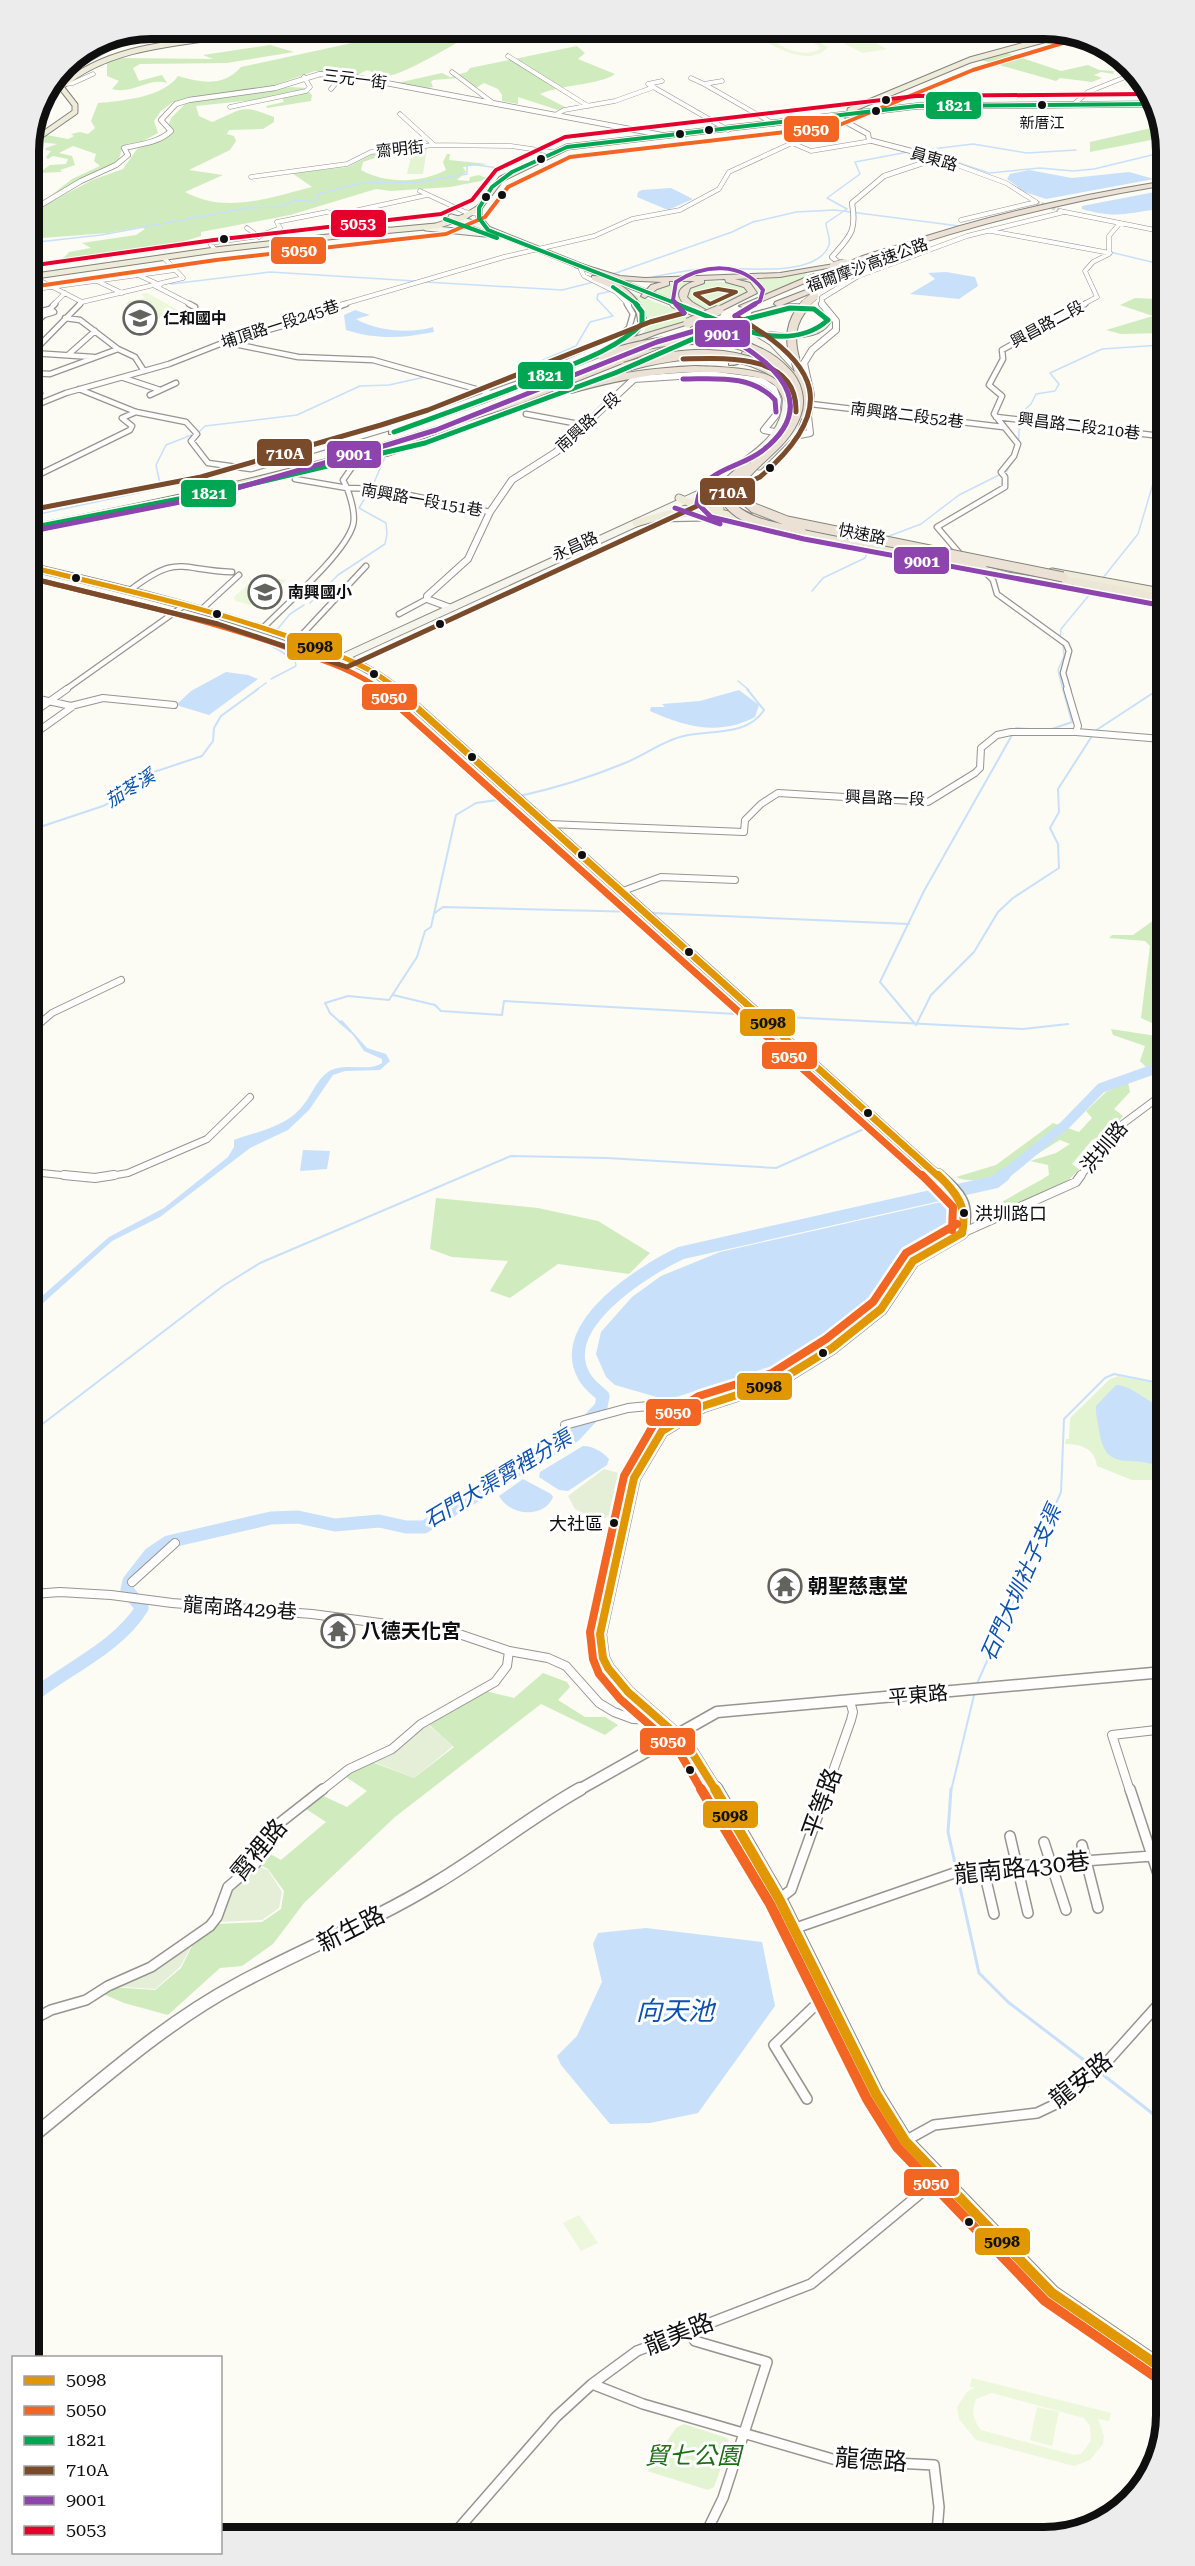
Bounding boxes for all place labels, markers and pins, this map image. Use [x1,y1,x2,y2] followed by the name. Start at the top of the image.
[880,94,892,106] unlabelled marker
[1036,99,1048,111] marker: 新厝江
[870,105,882,117] unlabelled marker
[1019,114,1065,132] place label: 新厝江
[703,124,715,136] unlabelled marker
[674,128,686,140] unlabelled marker
[535,153,547,165] unlabelled marker
[496,189,508,201] unlabelled marker
[480,191,492,203] unlabelled marker
[218,233,230,245] unlabelled marker
[122,300,158,336] school or university icon: 仁和國中
[163,309,227,328] place label: 仁和國中
[764,462,776,474] unlabelled marker
[70,572,82,584] unlabelled marker
[247,574,283,610] school or university icon: 南興國小
[288,583,352,602] place label: 南興國小
[211,608,223,620] unlabelled marker
[434,618,446,630] unlabelled marker
[368,668,380,680] unlabelled marker
[466,751,478,763] unlabelled marker
[576,849,588,861] unlabelled marker
[683,946,695,958] unlabelled marker
[862,1107,874,1119] unlabelled marker
[975,1203,1047,1224] place label: 洪圳路口
[958,1207,970,1219] marker: 洪圳路口
[817,1347,829,1359] unlabelled marker
[549,1513,603,1534] place label: 大社區
[608,1517,620,1529] marker: 大社區
[767,1568,803,1604] temple icon: 朝聖慈惠堂
[808,1574,908,1598] place label: 朝聖慈惠堂
[320,1613,356,1649] temple icon: 八德天化宮
[361,1619,461,1643] place label: 八德天化宮
[684,1764,696,1776] unlabelled marker
[963,2216,975,2228] unlabelled marker

